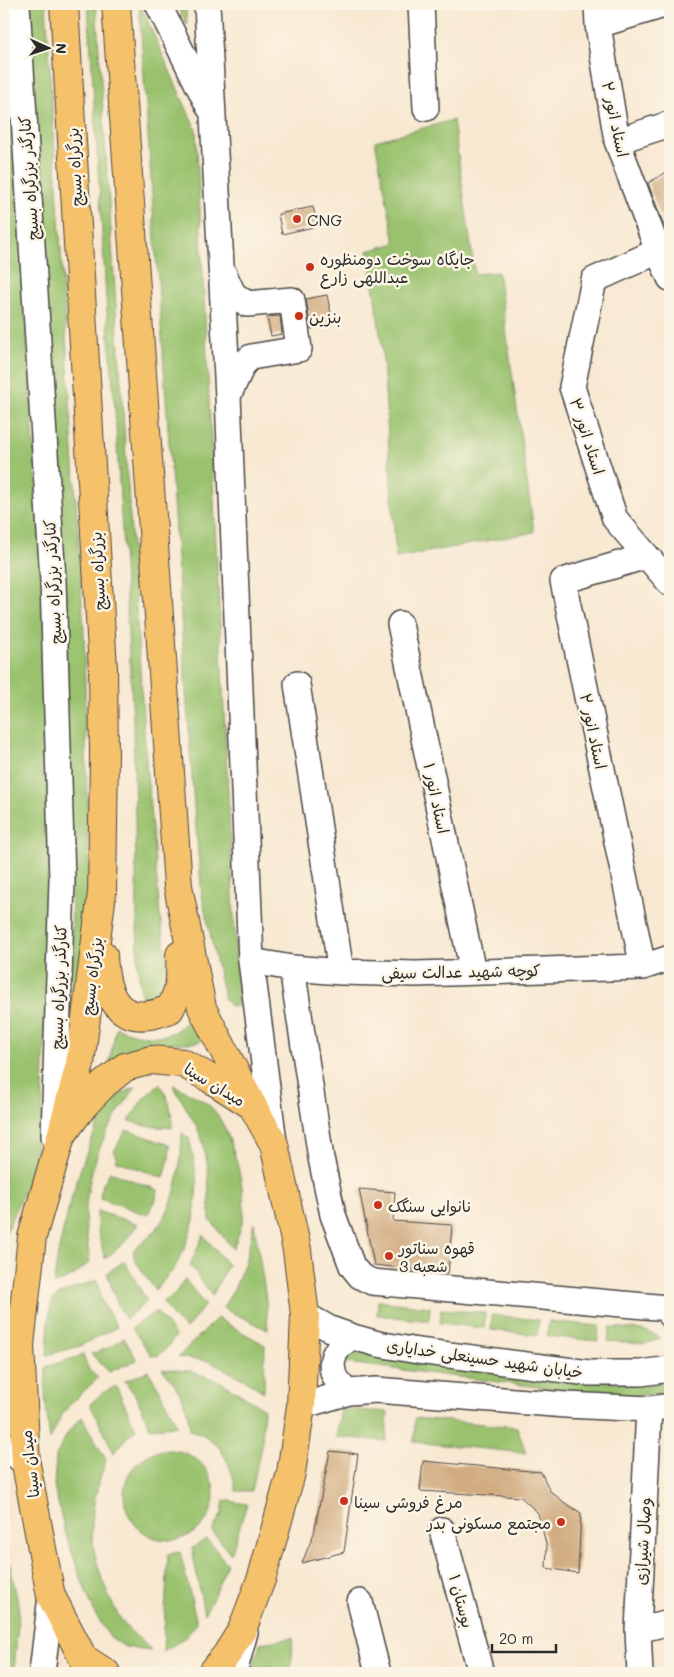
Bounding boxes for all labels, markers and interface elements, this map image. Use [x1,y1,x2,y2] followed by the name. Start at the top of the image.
[22,22,72,72] north arrow
[52,43,71,55] text: N
[597,79,634,159] street label: استاد انور ۲
[13,115,44,241] street label: کنارگذر بزرگراه بسیج
[61,127,88,207] street label: بزرگراه بسیج
[307,209,342,230] place label: CNG
[291,213,303,225] marker: CNG
[320,248,475,289] place label: جایگاه سوخت دومنظوره عبداللهی زارع
[304,261,316,273] marker: جایگاه سوخت دومنظوره عبداللهی زارع
[309,306,341,327] place label: بنزین
[293,310,305,322] marker: بنزین
[565,395,610,477] street label: استاد انور ۳
[38,519,67,645] street label: کنارگذر بزرگراه بسیج
[84,531,111,611] street label: بزرگراه بسیج
[575,691,612,771] street label: استاد انور ۲
[418,761,455,836] street label: استاد انور ۱
[45,924,72,1050] street label: کنارگذر بزرگراه بسیج
[76,936,107,1016] street label: بزرگراه بسیج
[381,959,541,984] street label: کوچه شهید عدالت سیفی
[180,1058,250,1110] street label: میدان سینا
[388,1195,472,1217] place label: نانوایی سنگک
[372,1199,384,1211] marker: نانوایی سنگک
[397,1237,475,1276] place label: قهوه سناتور شعبه 3
[383,1250,395,1262] marker: قهوه سناتور شعبه 3
[385,1334,585,1383] street label: خیابان شهید حسینعلی خدایاری
[14,1429,44,1499] street label: میدان سینا
[354,1491,463,1514] place label: مرغ فروشی سینا
[338,1495,350,1507] marker: مرغ فروشی سینا
[629,1496,655,1586] street label: وصال شیرازی
[425,1512,551,1535] place label: مجتمع مسکونی بدر
[555,1516,567,1528] marker: مجتمع مسکونی بدر
[444,1572,479,1630] street label: بوستان ۱
[492,1622,555,1654] scale bar
[499,1628,533,1648] text: 20 m

